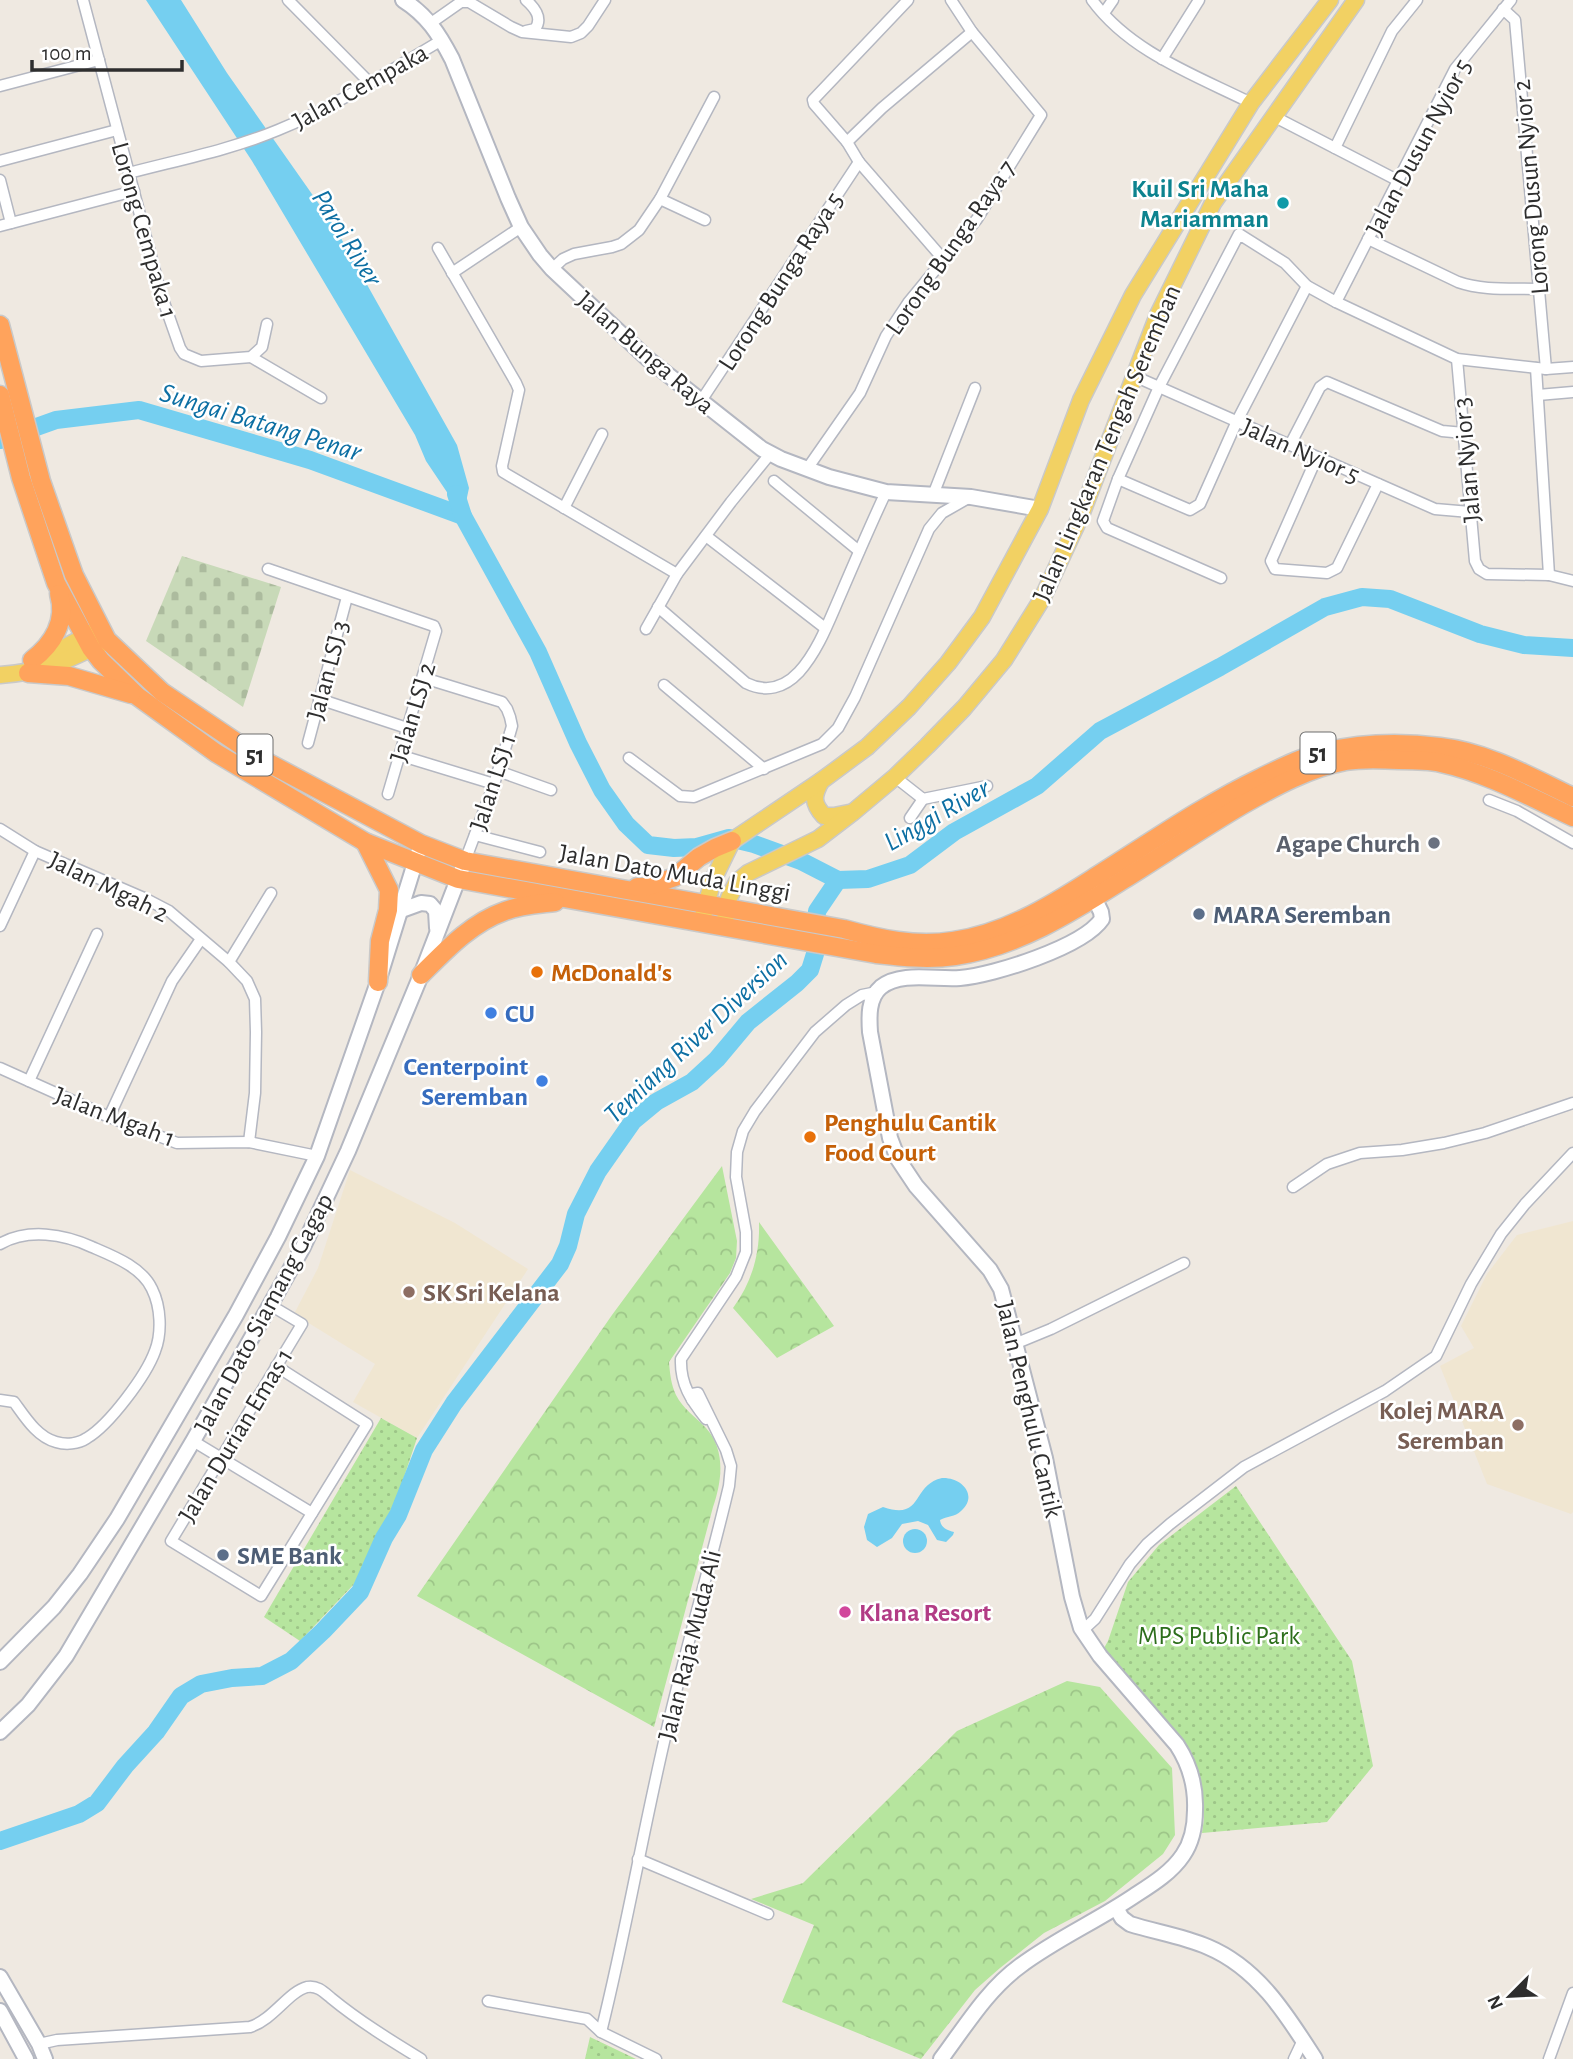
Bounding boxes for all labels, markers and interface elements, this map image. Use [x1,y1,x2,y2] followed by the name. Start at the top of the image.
[32,28,182,72] scale bar
[289,39,432,135] street label: Jalan Cempaka
[42,43,92,64] text: 100 m
[1361,55,1476,240] street label: Jalan Dusun Nyior 5
[1509,78,1553,296] street label: Lorong Dusun Nyior 2
[106,139,182,321] street label: Lorong Cempaka 1
[881,155,1021,340] street label: Lorong Bunga Raya 7
[1131,176,1269,232] place label: Kuil Sri Maha Mariamman
[306,185,387,292] water label: Paroi River
[714,188,848,375] street label: Lorong Bunga Raya 5
[1275,195,1291,211] marker: Kuil Sri Maha Mariamman
[1028,281,1186,606] street label: Jalan Lingkaran Tengah Seremban
[572,286,719,419] street label: Jalan Bunga Raya
[157,379,365,467] water label: Sungai Batang Penar
[1449,396,1485,524] street label: Jalan Nyior 3
[1238,413,1363,488] street label: Jalan Nyior 5
[302,618,354,723] street label: Jalan LSJ 3
[386,659,440,765] street label: Jalan LSJ 2
[465,731,521,834] street label: Jalan LSJ 1
[1300,732,1336,774] road number: 51
[238,734,272,776] road number: 51
[879,774,995,857] water label: Linggi River
[1276,831,1420,857] place label: Agape Church
[1426,835,1442,851] marker: Agape Church
[557,840,792,906] street label: Jalan Dato Muda Linggi
[44,847,173,927] street label: Jalan Mgah 2
[1213,902,1391,928] place label: MARA Seremban
[1191,906,1207,922] marker: MARA Seremban
[599,946,793,1129] water label: Temiang River Diversion
[551,960,672,986] place label: McDonald's
[529,964,545,980] marker: McDonald's
[505,1001,535,1027] place label: CU
[483,1005,499,1021] marker: CU
[403,1054,528,1110] place label: Centerpoint Seremban
[534,1073,550,1089] marker: Centerpoint Seremban
[51,1082,179,1152] street label: Jalan Mgah 1
[824,1110,996,1166] place label: Penghulu Cantik Food Court
[802,1129,818,1145] marker: Penghulu Cantik Food Court
[190,1189,338,1438] street label: Jalan Dato Siamang Gagap
[423,1280,560,1306] place label: SK Sri Kelana
[401,1284,417,1300] marker: SK Sri Kelana
[991,1298,1067,1520] street label: Jalan Penghulu Cantik
[174,1344,298,1527] street label: Jalan Durian Emas 1
[1379,1398,1504,1454] place label: Kolej MARA Seremban
[1510,1417,1526,1433] marker: Kolej MARA Seremban
[237,1543,342,1569] place label: SME Bank
[215,1547,231,1563] marker: SME Bank
[654,1547,726,1743] street label: Jalan Raja Muda Ali
[859,1600,991,1626] place label: Klana Resort
[837,1604,853,1620] marker: Klana Resort
[1138,1623,1300,1649] park label: MPS Public Park
[1475,1961,1545,2031] north arrow
[1484,1992,1507,2012] text: N

